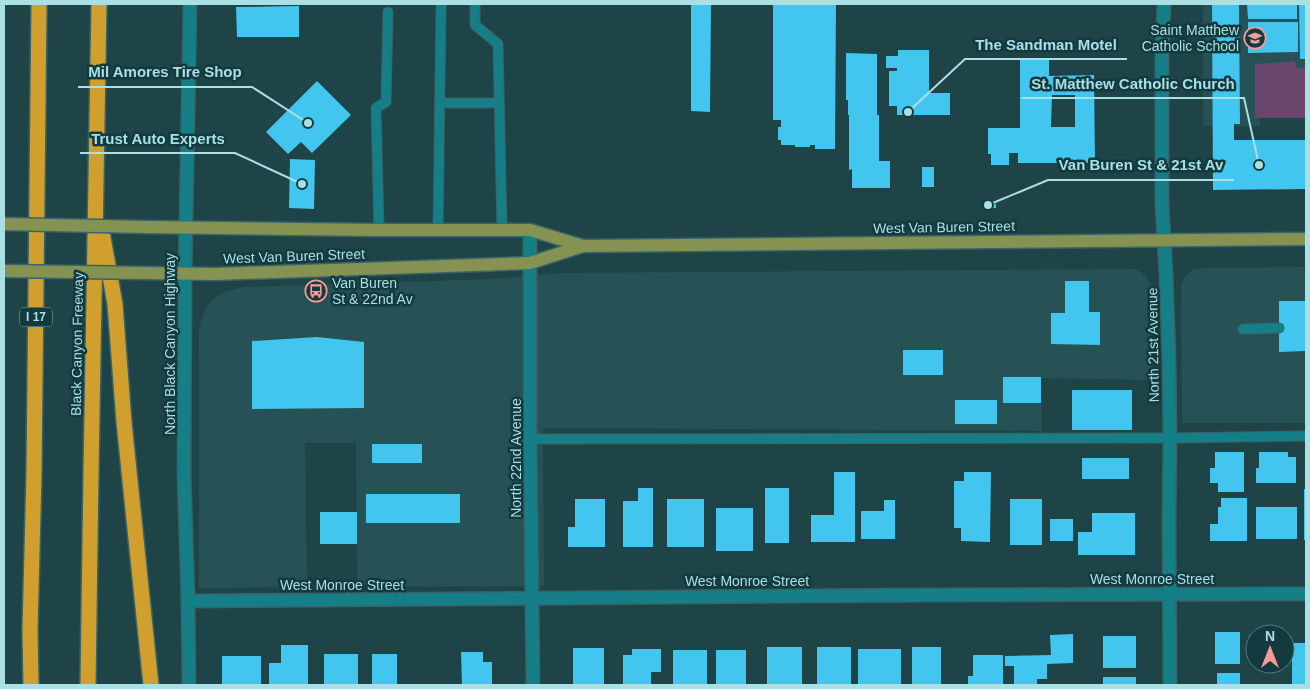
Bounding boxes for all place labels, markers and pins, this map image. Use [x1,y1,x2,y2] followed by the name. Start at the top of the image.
[1142,22,1240,54] place label: Saint Matthew Catholic School
[1243,26,1267,50] school or university icon: Saint Matthew Catholic School
[965,29,1127,59] callout: The Sandman Motel
[78,57,252,87] callout: Mil Amores Tire Shop
[1021,68,1244,98] callout: St. Matthew Catholic Church
[80,123,235,153] callout: Trust Auto Experts
[1048,150,1234,180] callout: Van Buren St & 21st Av
[332,275,413,307] place label: Van Buren St & 22nd Av
[304,279,328,303] bus stop icon: Van Buren St & 22nd Av

